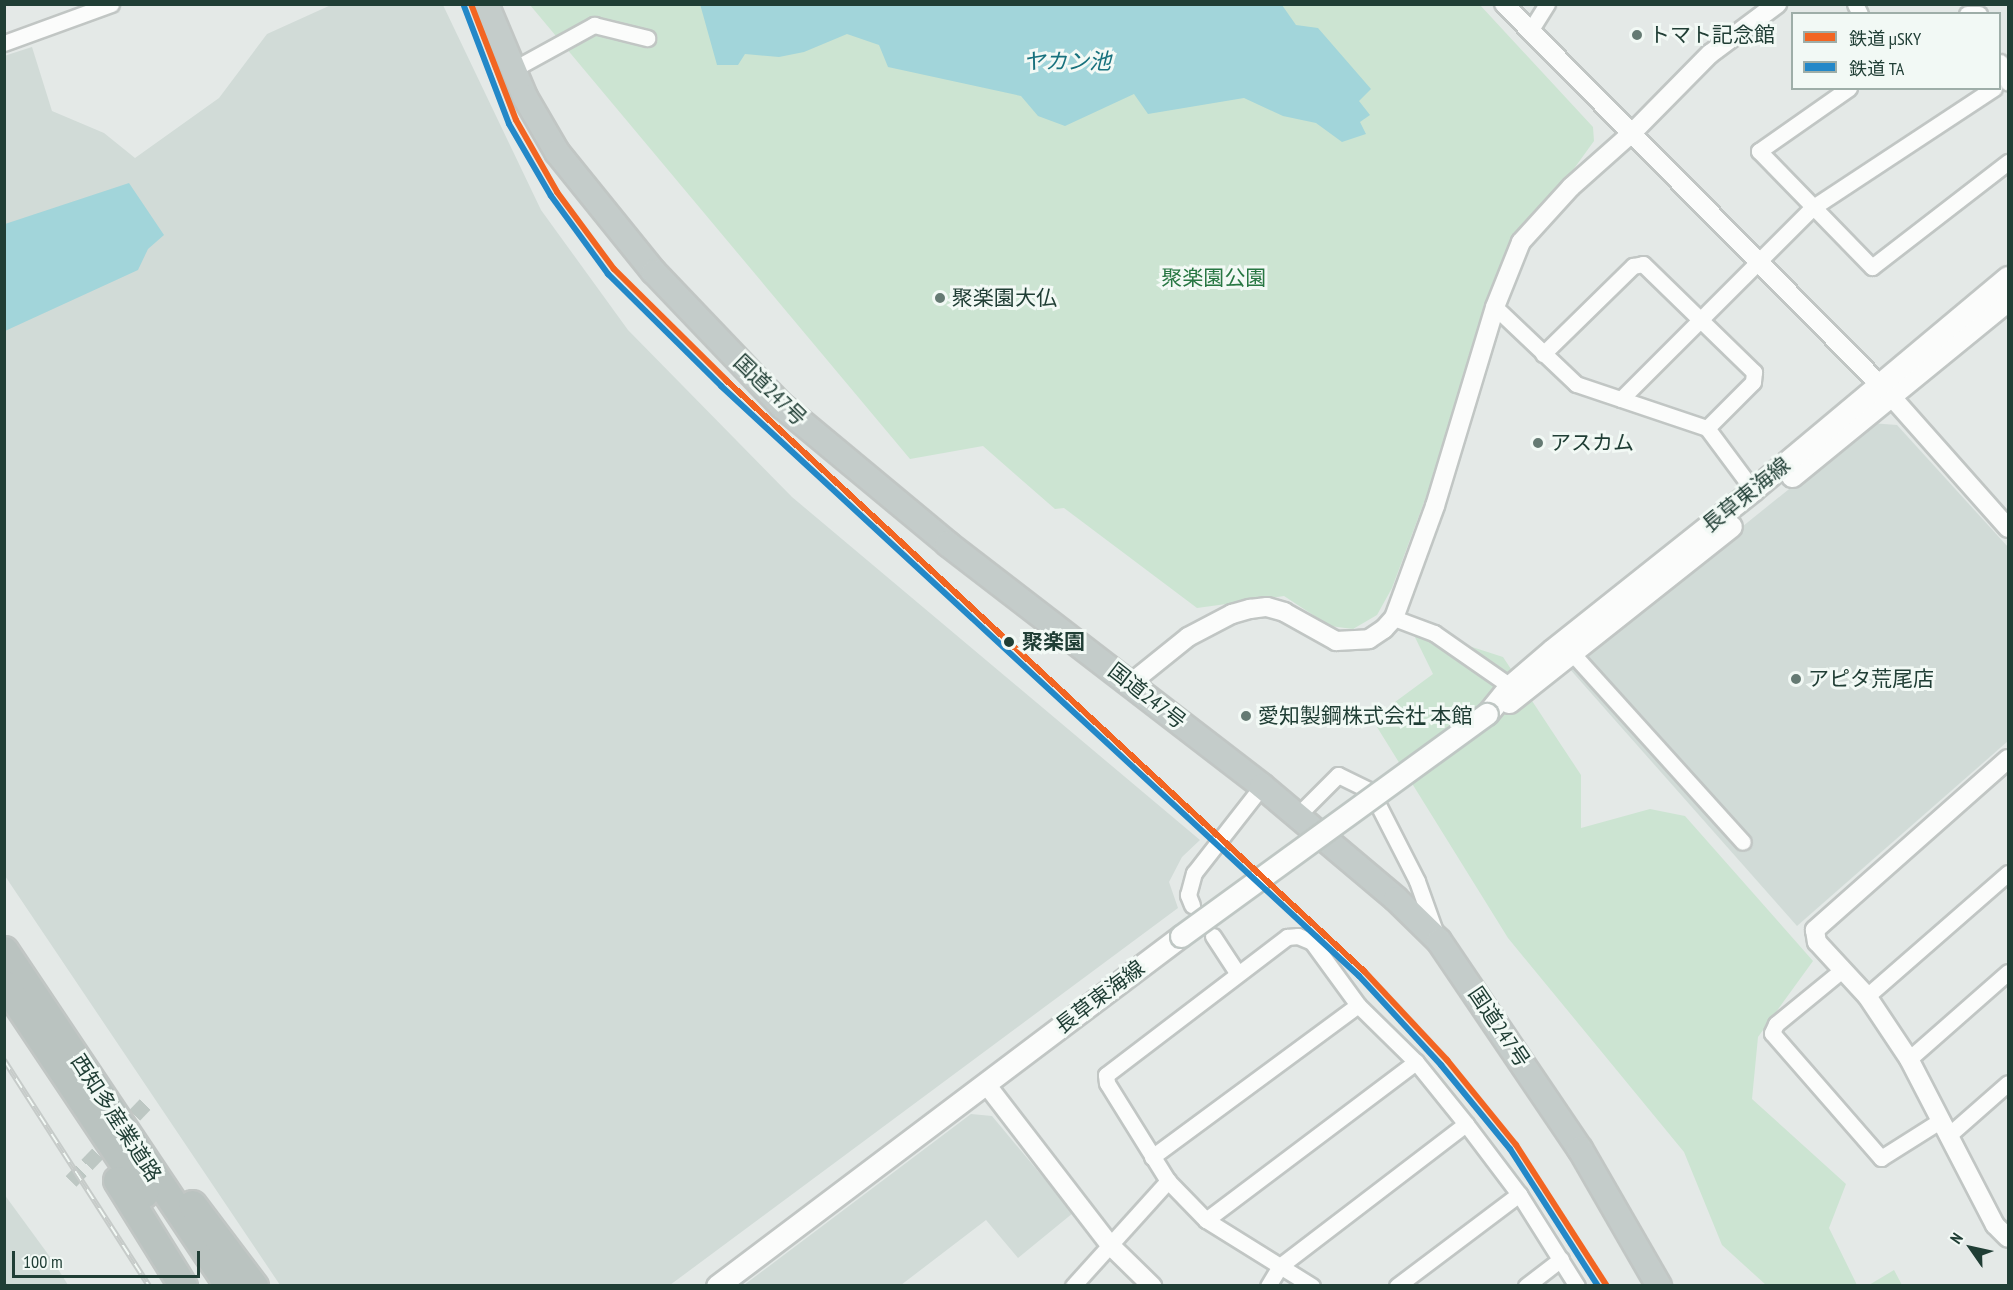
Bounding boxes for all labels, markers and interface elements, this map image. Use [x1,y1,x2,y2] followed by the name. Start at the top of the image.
[1791,12,2001,90] legend
[1649,22,1775,48] place label: トマト記念館
[1849,27,1921,50] text: 鉄道 μSKY
[1630,28,1644,42] marker: トマト記念館
[1023,49,1111,75] water label: ヤカン池
[1849,57,1904,80] text: 鉄道 TA
[1162,265,1266,291] park label: 聚楽園公園
[952,285,1057,311] place label: 聚楽園大仏
[933,291,947,305] marker: 聚楽園大仏
[728,349,812,431] street label: 国道247号
[1550,430,1634,456] place label: アスカム
[1531,436,1545,450] marker: アスカム
[1697,452,1795,538] street label: 長草東海線
[1022,629,1085,655] place label: 聚楽園
[1000,633,1018,651] marker: 聚楽園
[1103,658,1191,734] street label: 国道247号
[1808,666,1934,692] place label: アピタ荒尾店
[1789,672,1803,686] marker: アピタ荒尾店
[1258,703,1472,729] place label: 愛知製鋼株式会社 本館
[1239,709,1253,723] marker: 愛知製鋼株式会社 本館
[1050,955,1150,1039] street label: 長草東海線
[1463,982,1535,1072] street label: 国道247号
[65,1049,167,1187] street label: 西知多産業道路
[1941,1218,2001,1278] north arrow
[1945,1229,1967,1247] text: N
[15,1239,202,1277] scale bar
[23,1250,63,1273] text: 100 m

